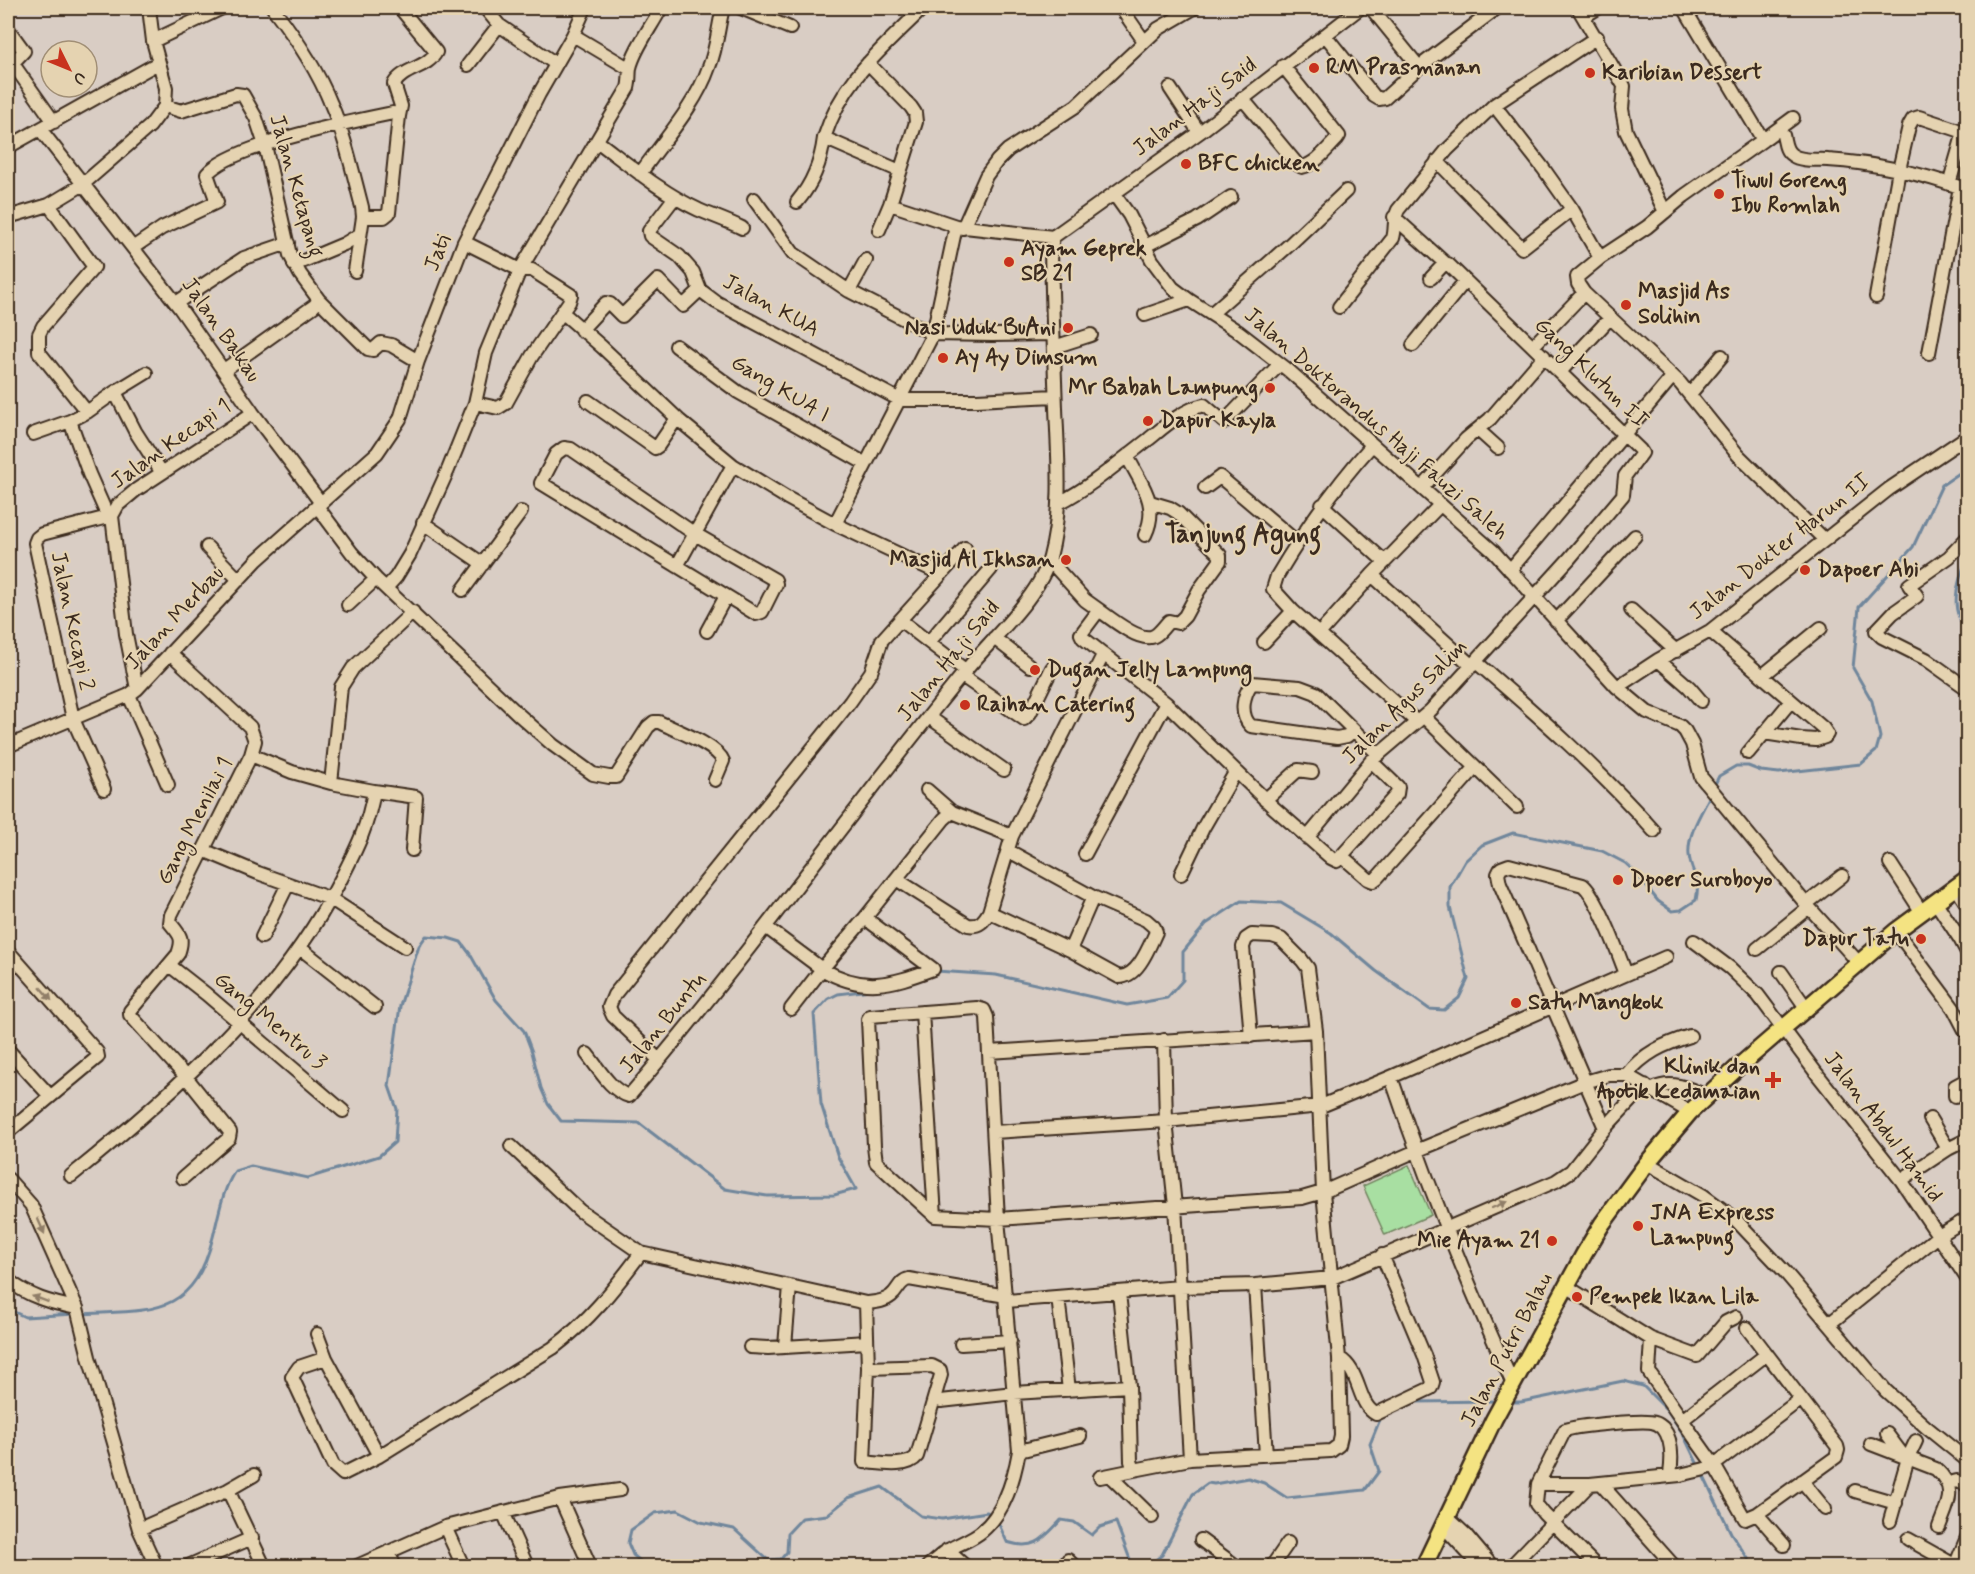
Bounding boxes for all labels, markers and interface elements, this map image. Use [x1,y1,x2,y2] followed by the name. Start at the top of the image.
[39,39,99,99] north arrow
[1127,51,1263,164] street label: Jalan Haji Said
[1326,54,1481,82] place label: RM Prasmanan
[1602,59,1763,87] place label: Karibian Dessert
[1307,61,1321,75] marker: RM Prasmanan
[1583,66,1597,80] marker: Karibian Dessert
[68,67,90,89] text: U
[259,111,330,262] street label: Jalan Ketapang
[1198,150,1320,178] place label: BFC chicken
[1179,157,1193,171] marker: BFC chicken
[1731,167,1847,220] place label: Tiwul Goreng Ibu Romlah
[1712,187,1726,201] marker: Tiwul Goreng Ibu Romlah
[418,230,458,276] street label: Jati
[1021,235,1147,288] place label: Ayam Geprek SB 21
[1002,255,1016,269] marker: Ayam Geprek SB 21
[718,268,824,344] street label: Jalan KUA
[175,272,267,388] street label: Jalan Bakau
[1638,278,1730,331] place label: Masjid As Solihin
[1619,298,1633,312] marker: Masjid As Solihin
[1238,301,1514,547] street label: Jalan Doktorandus Haji Fauzi Saleh
[1526,311,1654,437] street label: Gang Klutun II
[905,314,1056,342] place label: Nasi Uduk BuAni
[1061,321,1075,335] marker: Nasi Uduk BuAni
[955,344,1098,373] place label: Ay Ay Dimsum
[724,349,834,432] street label: Gang KUA I
[936,351,950,365] marker: Ay Ay Dimsum
[1068,374,1258,403] place label: Mr Babah Lampung
[1263,381,1277,395] marker: Mr Babah Lampung
[106,392,236,496] street label: Jalan Kecapi 1
[1160,407,1276,435] place label: Dapur Kayla
[1141,414,1155,428] marker: Dapur Kayla
[1684,467,1877,627] street label: Jalan Dokter Harun II
[1165,518,1321,555] district label: Tanjung Agung
[889,546,1055,575] place label: Masjid Al Ikhsan
[44,549,100,693] street label: Jalan Kecapi 2
[1059,553,1073,567] marker: Masjid Al Ikhsan
[1817,556,1919,584] place label: Dapoer Abi
[119,560,231,676] street label: Jalan Merbau
[1798,563,1812,577] marker: Dapoer Abi
[891,595,1007,728] street label: Jalan Haji Said
[1336,633,1474,771] street label: Jalan Agus Salim
[1047,656,1252,688] place label: Dugan Jelly Lampung
[1028,663,1042,677] marker: Dugan Jelly Lampung
[977,691,1135,723] place label: Raihan Catering
[958,698,972,712] marker: Raihan Catering
[151,752,242,891] street label: Gang Menilai 1
[1630,866,1773,894] place label: Dpoer Suroboyo
[1611,873,1625,887] marker: Dpoer Suroboyo
[1802,925,1910,953] place label: Dapur Tatu
[1914,932,1928,946] marker: Dapur Tatu
[206,966,332,1079] street label: Gang Mentru 3
[613,966,713,1080] street label: Jalan Buntu
[39,987,53,1002] one-way arrow
[1528,989,1664,1020] place label: Satu Mangkok
[1509,996,1523,1010] marker: Satu Mangkok
[1817,1046,1949,1208] street label: Jalan Abdul Hamid
[1597,1053,1760,1108] place label: Klinik dan Apotik Kedamaian
[1764,1071,1782,1089] marker: Klinik dan Apotik Kedamaian
[1650,1199,1774,1256] place label: JNA Express Lampung
[1490,1200,1508,1210] one-way arrow
[36,1218,46,1236] one-way arrow
[1631,1219,1645,1233] marker: JNA Express Lampung
[1417,1227,1540,1256] place label: Mie Ayam 21
[1545,1234,1559,1248] marker: Mie Ayam 21
[1454,1268,1560,1432] street label: Jalan Putri Balau
[1589,1283,1759,1311] place label: Pempek Ikan Lila
[1570,1290,1584,1304] marker: Pempek Ikan Lila
[31,1293,49,1303] one-way arrow

